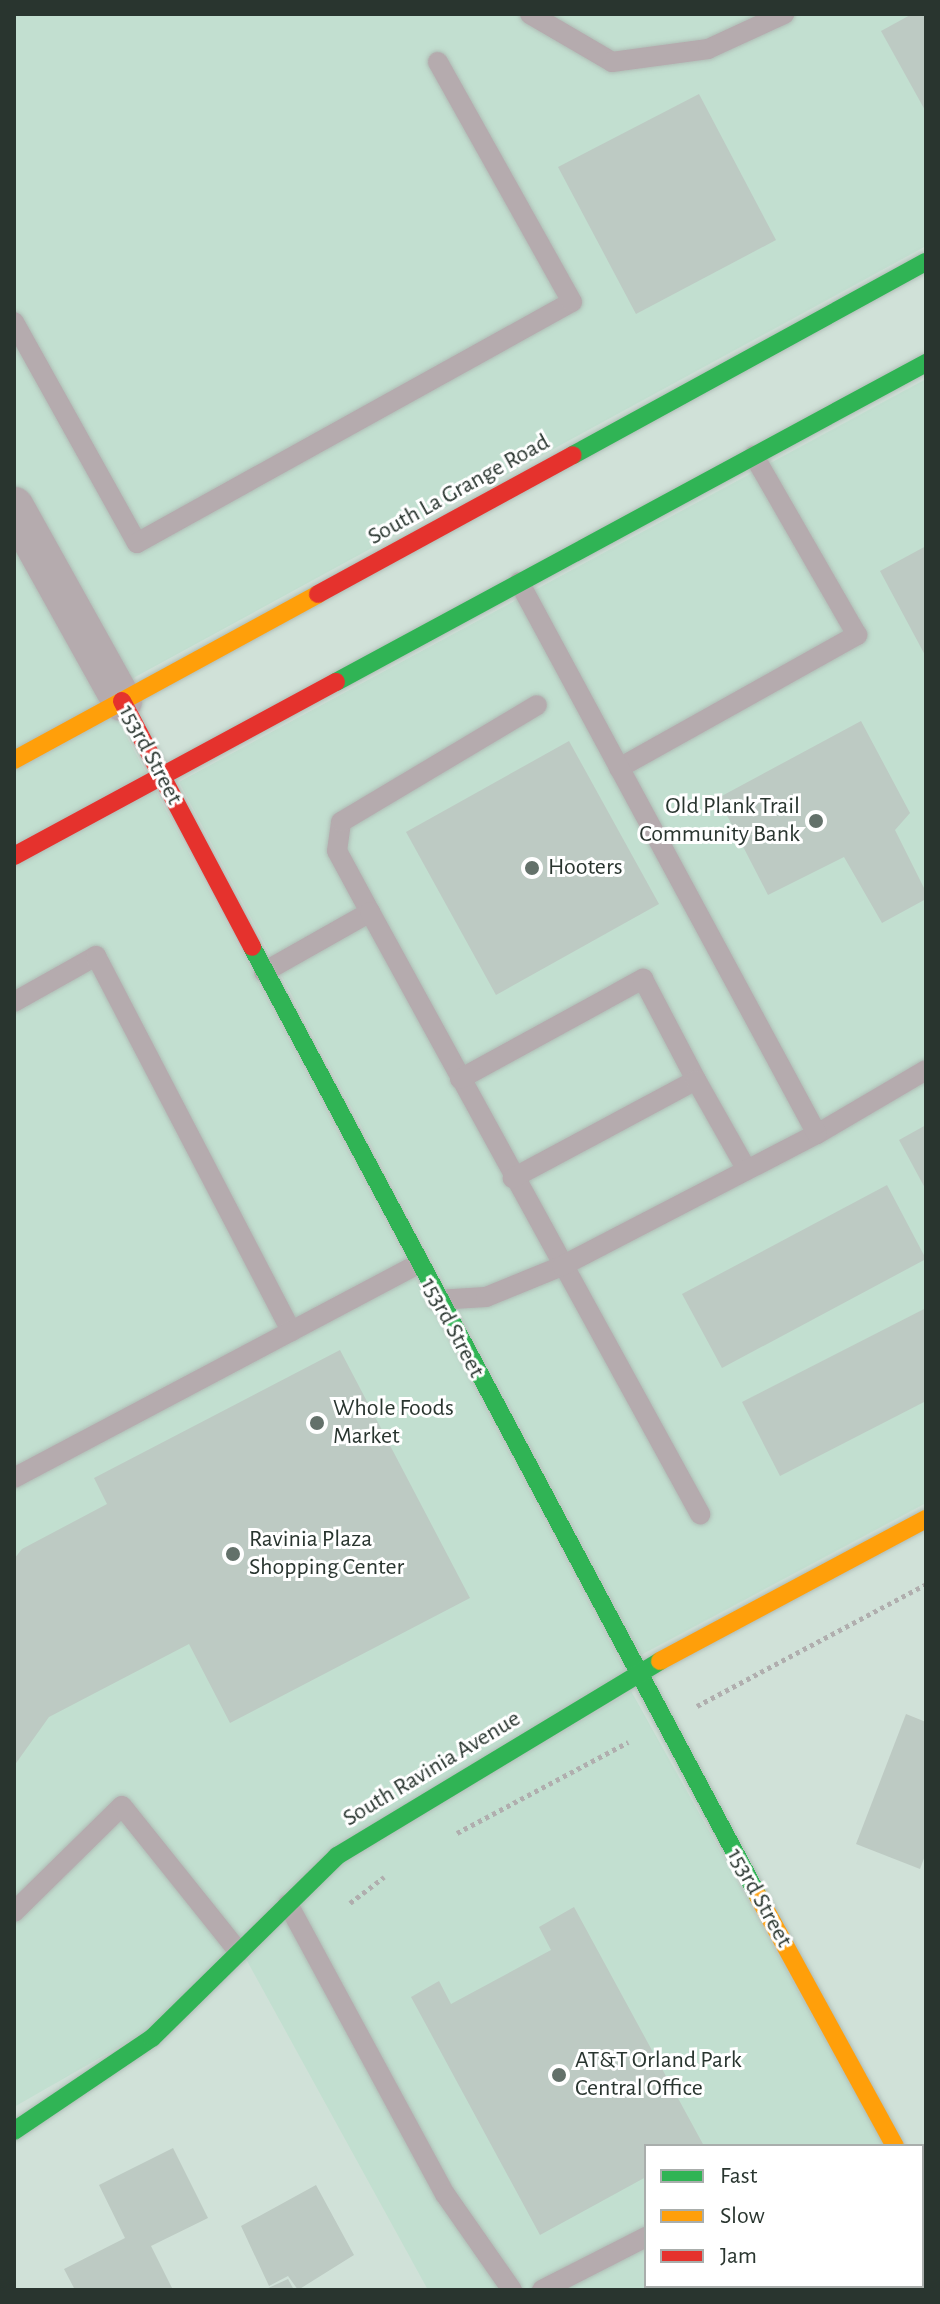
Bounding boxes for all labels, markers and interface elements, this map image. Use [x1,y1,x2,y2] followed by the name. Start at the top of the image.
[363,428,555,552] street label: South La Grange Road
[112,700,188,810] street label: 153rd Street
[639,793,800,849] place label: Old Plank Trail Community Bank
[807,812,825,830] marker: Old Plank Trail Community Bank
[548,854,623,882] place label: Hooters
[523,859,541,877] marker: Hooters
[414,1273,490,1383] street label: 153rd Street
[333,1395,454,1451] place label: Whole Foods Market
[308,1414,326,1432] marker: Whole Foods Market
[249,1526,404,1582] place label: Ravinia Plaza Shopping Center
[224,1545,242,1563] marker: Ravinia Plaza Shopping Center
[338,1705,526,1833] street label: South Ravinia Avenue
[720,1843,798,1953] street label: 153rd Street
[575,2047,742,2103] place label: AT&T Orland Park Central Office
[550,2066,568,2084] marker: AT&T Orland Park Central Office
[644,2144,924,2288] legend
[720,2164,757,2188] text: Fast
[720,2204,765,2228] text: Slow
[720,2244,757,2268] text: Jam

